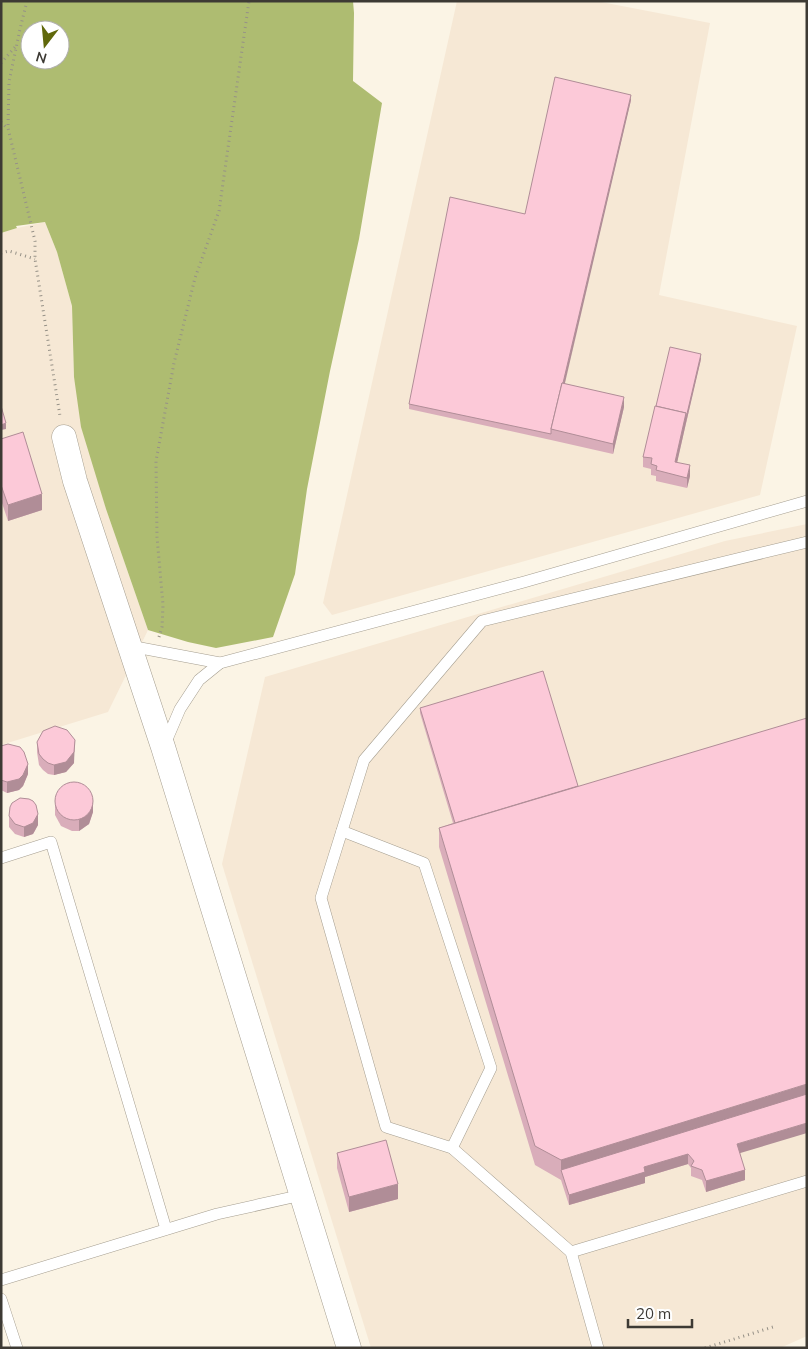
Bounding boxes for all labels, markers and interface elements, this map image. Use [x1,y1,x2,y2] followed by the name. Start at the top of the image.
[20,20,70,70] north arrow
[34,47,49,68] text: N
[628,1296,692,1328] scale bar
[636,1304,671,1323] text: 20 m

